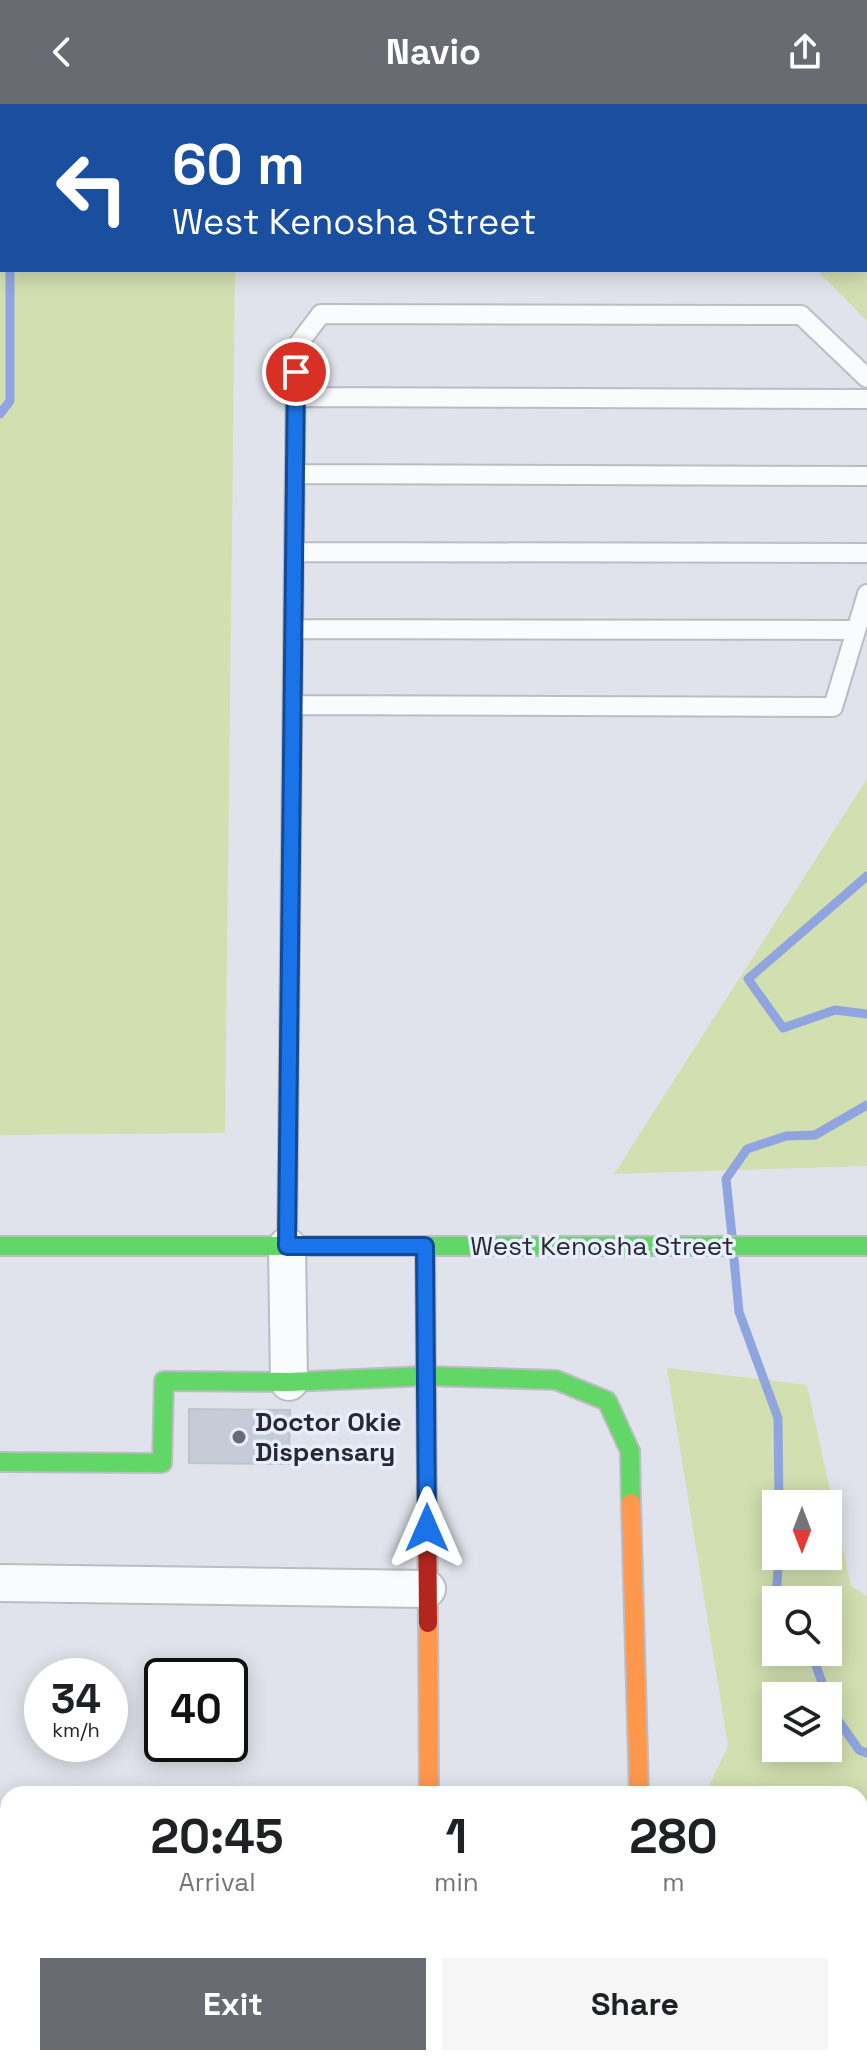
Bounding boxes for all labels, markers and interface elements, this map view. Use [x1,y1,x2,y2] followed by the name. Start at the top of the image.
[386,29,481,75] text: Navio
[40,30,84,74] icon: back
[783,30,827,74] icon: share
[172,129,305,200] text: 60 m
[40,136,144,240] icon: left
[172,199,537,245] text: West Kenosha Street
[262,338,330,406] pin
[274,350,318,394] icon: arrive
[470,1229,734,1263] street label: West Kenosha Street
[255,1405,401,1469] place label: Doctor Okie Dispensary
[230,1428,248,1446] marker: Doctor Okie Dispensary
[385,1486,469,1570] position arrow
[762,1490,842,1570] north arrow
[762,1490,842,1762] map controls
[762,1586,842,1666] button: search
[144,1658,248,1762] speed limit sign: 40
[51,1674,101,1725] text: 34
[762,1682,842,1762] button: layers
[52,1717,100,1743] text: km/h
[150,1806,284,1867] text: 20:45
[446,1806,467,1867] text: 1
[629,1806,718,1867] text: 280
[178,1865,256,1899] text: Arrival
[434,1865,479,1899] text: min
[662,1865,685,1899] text: m
[40,1958,426,2050] button: Exit
[442,1958,828,2050] button: Share

